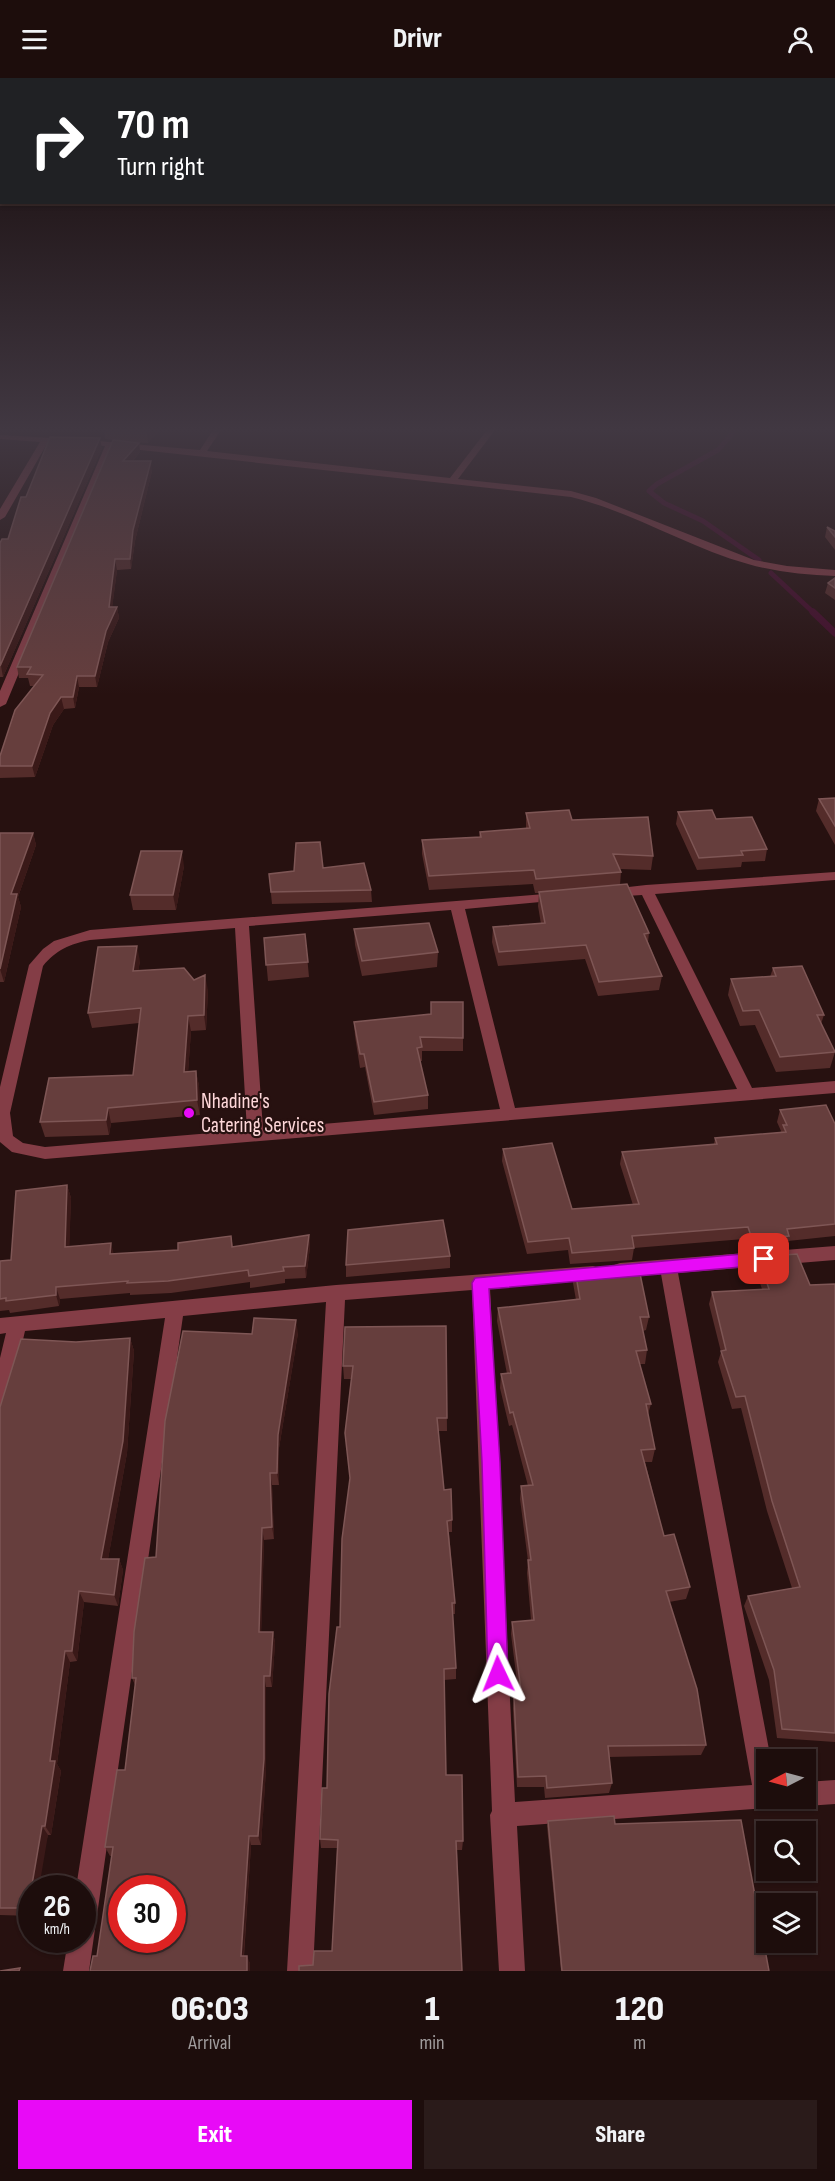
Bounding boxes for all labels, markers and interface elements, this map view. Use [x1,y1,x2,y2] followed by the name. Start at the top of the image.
[18,23,51,56] icon: menu
[393,23,442,55] text: Drivr
[784,23,817,56] icon: person
[117,100,190,151] text: 70 m
[18,102,96,180] icon: right
[117,151,204,183] text: Turn right
[201,1089,324,1138] place label: Nhadine's Catering Services
[182,1106,196,1120] marker: Nhadine's Catering Services
[738,1233,789,1284] pin
[747,1242,780,1275] icon: arrive
[466,1642,530,1706] position arrow
[756,1749,816,1809] north arrow
[756,1749,816,1953] map controls
[756,1821,816,1881] button: search
[108,1875,186,1953] speed limit sign: 30
[43,1889,71,1925] text: 26
[756,1893,816,1953] button: layers
[44,1920,70,1939] text: km/h
[171,1988,249,2031] text: 06:03
[425,1988,439,2031] text: 1
[615,1988,664,2031] text: 120
[188,2031,231,2055] text: Arrival
[419,2031,445,2055] text: min
[633,2031,646,2055] text: m
[18,2100,412,2169] button: Exit
[424,2100,817,2169] button: Share

